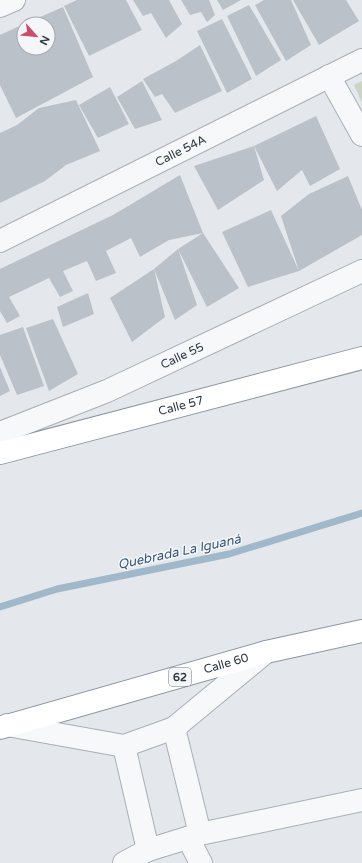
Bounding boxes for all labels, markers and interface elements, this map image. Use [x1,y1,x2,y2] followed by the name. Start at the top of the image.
[16,16,56,56] north arrow
[37,33,52,47] text: N
[153,132,208,169] street label: Calle 54A
[158,339,206,372] street label: Calle 55
[157,393,205,418] street label: Calle 57
[116,531,243,573] water label: Quebrada La Iguaná
[202,650,250,677] street label: Calle 60
[169,668,191,686] road number: 62

